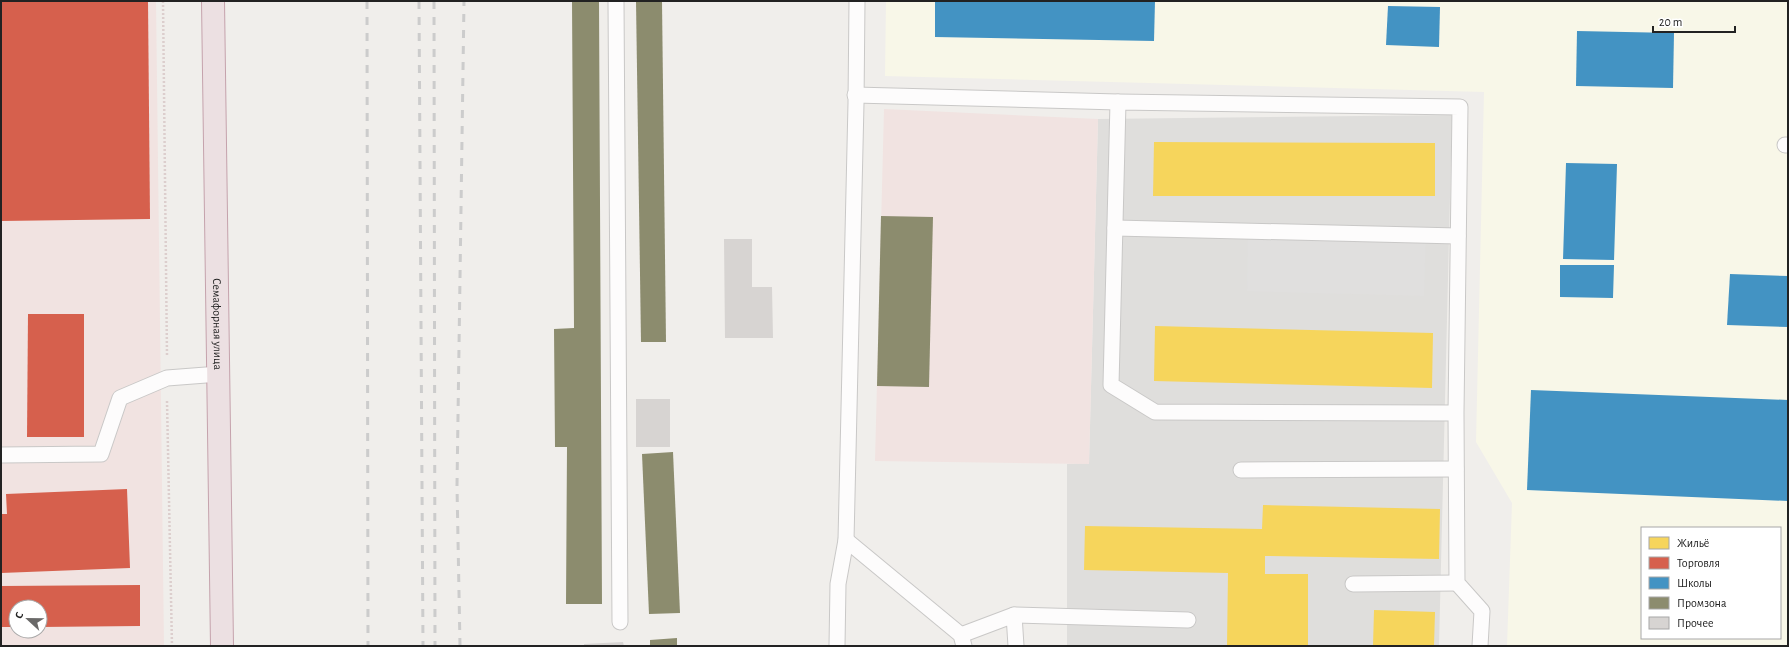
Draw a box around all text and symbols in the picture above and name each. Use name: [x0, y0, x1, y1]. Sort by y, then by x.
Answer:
scale bar: [1653, 8, 1735, 34]
text: 20 m: [1659, 16, 1682, 28]
street label: Семафорная улица: [211, 278, 224, 371]
legend: [1641, 527, 1781, 639]
text: Жильё: [1677, 537, 1709, 549]
text: Торговля: [1677, 557, 1720, 569]
text: Школы: [1677, 577, 1712, 589]
text: Промзона: [1677, 597, 1727, 609]
north arrow: [8, 599, 48, 639]
text: С: [13, 611, 25, 620]
text: Прочее: [1677, 617, 1713, 629]

